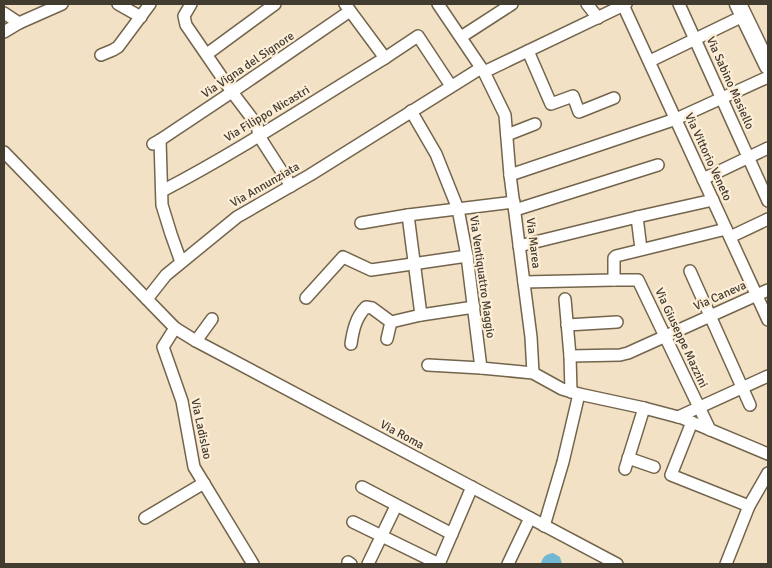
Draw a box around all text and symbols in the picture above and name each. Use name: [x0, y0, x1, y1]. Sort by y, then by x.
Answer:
street label: Via Vigna del Signore: [199, 28, 297, 102]
street label: Via Sabino Masiello: [703, 34, 757, 132]
street label: Via Filippo Nicastri: [221, 83, 313, 145]
street label: Via Vittorio Veneto: [681, 111, 735, 203]
street label: Via Annunziata: [228, 159, 302, 211]
street label: Via Ventiquattro Maggio: [466, 215, 498, 339]
street label: Via Marea: [522, 217, 544, 269]
street label: Via Caneva: [691, 278, 749, 314]
street label: Via Giuseppe Mazzini: [651, 286, 711, 390]
street label: Via Ladislao: [187, 397, 215, 461]
street label: Via Roma: [377, 417, 427, 453]

